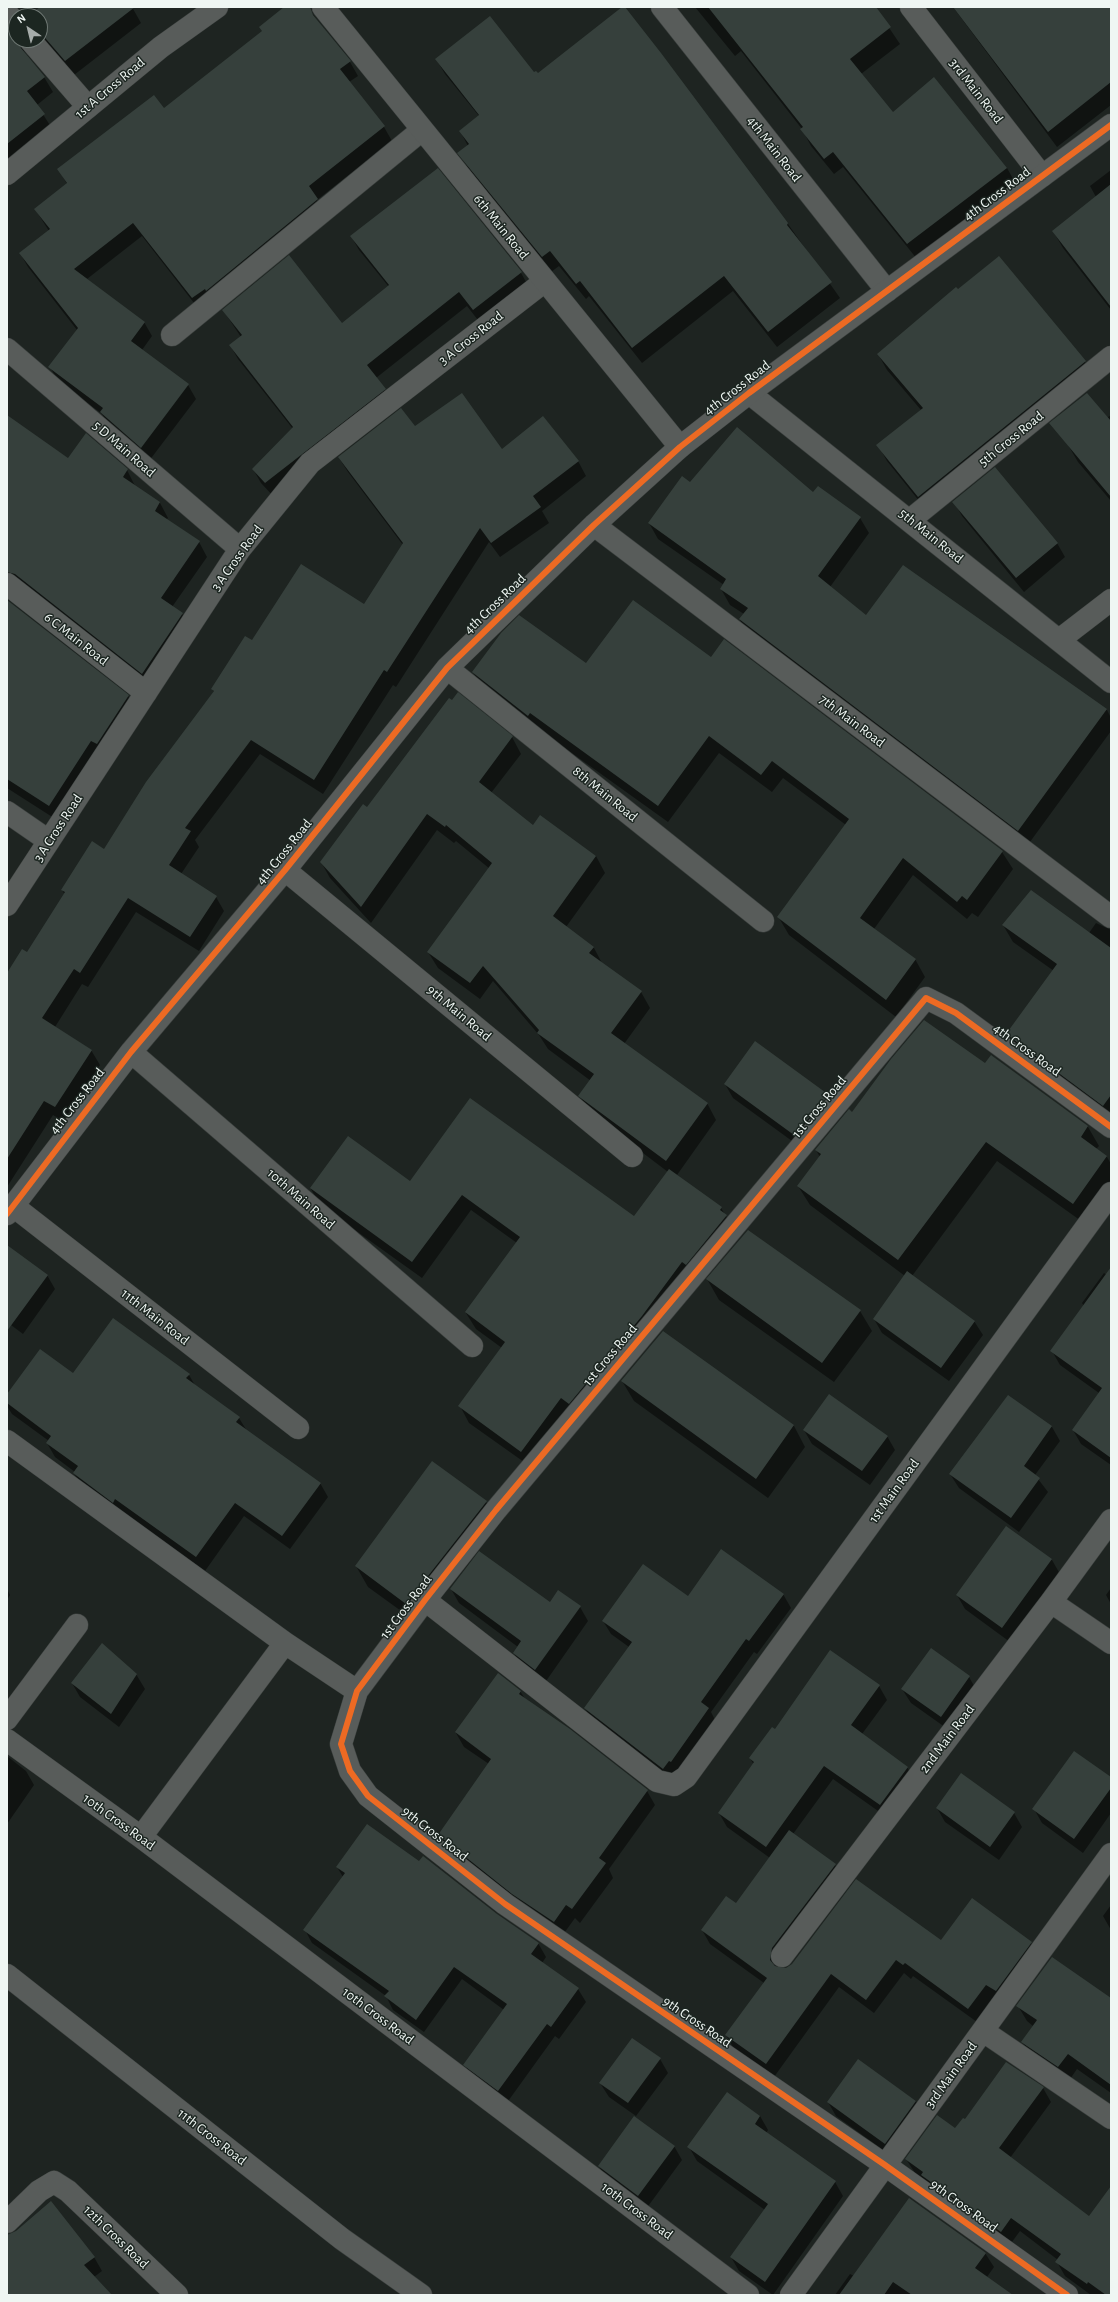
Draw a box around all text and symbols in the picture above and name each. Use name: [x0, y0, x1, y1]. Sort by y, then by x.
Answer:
north arrow: [8, 8, 48, 48]
text: N: [15, 12, 28, 25]
street label: 1st A Cross Road: [72, 54, 148, 122]
street label: 3rd Main Road: [945, 55, 1007, 127]
street label: 4th Main Road: [743, 113, 805, 185]
street label: 4th Cross Road: [960, 163, 1034, 225]
street label: 6th Main Road: [470, 191, 532, 263]
street label: 3 A Cross Road: [435, 308, 507, 368]
street label: 4th Cross Road: [700, 357, 774, 419]
street label: 5th Cross Road: [975, 408, 1047, 470]
street label: 5 D Main Road: [89, 417, 159, 481]
street label: 5th Main Road: [895, 505, 967, 567]
street label: 3 A Cross Road: [207, 522, 267, 594]
street label: 4th Cross Road: [461, 570, 529, 638]
street label: 6 C Main Road: [41, 609, 111, 669]
street label: 7th Main Road: [816, 691, 888, 751]
street label: 8th Main Road: [569, 763, 641, 825]
street label: 3 A Cross Road: [30, 791, 86, 865]
street label: 4th Cross Road: [252, 816, 316, 888]
street label: 9th Main Road: [423, 981, 495, 1045]
street label: 4th Cross Road: [990, 1020, 1064, 1080]
street label: 4th Cross Road: [46, 1064, 108, 1138]
street label: 1st Cross Road: [788, 1073, 850, 1141]
street label: 10th Main Road: [264, 1165, 338, 1233]
street label: 11th Main Road: [118, 1285, 192, 1349]
street label: 1st Cross Road: [579, 1321, 641, 1389]
street label: 1st Main Road: [865, 1456, 923, 1526]
street label: 1st Cross Road: [377, 1572, 435, 1642]
street label: 2nd Main Road: [916, 1701, 978, 1777]
street label: 10th Cross Road: [80, 1790, 158, 1854]
street label: 9th Cross Road: [398, 1803, 472, 1865]
street label: 10th Cross Road: [339, 1984, 417, 2048]
street label: 9th Cross Road: [659, 1993, 735, 2051]
street label: 3rd Main Road: [921, 2039, 981, 2111]
street label: 11th Cross Road: [174, 2105, 250, 2169]
street label: 9th Cross Road: [927, 2176, 1001, 2236]
street label: 10th Cross Road: [598, 2179, 676, 2243]
street label: 12th Cross Road: [80, 2202, 152, 2272]

